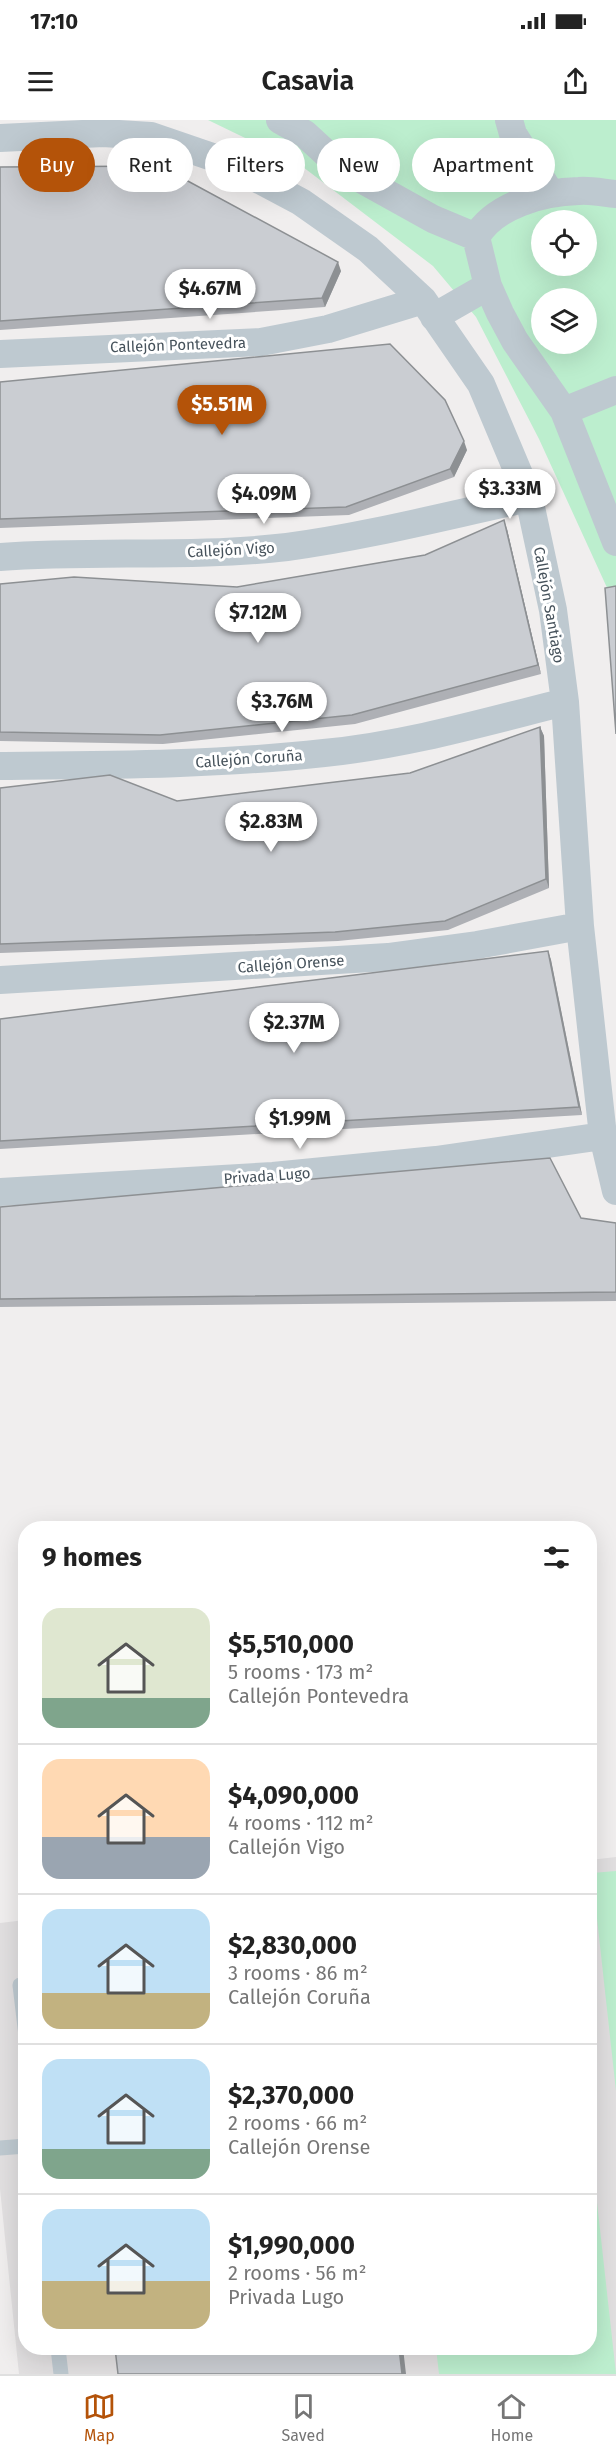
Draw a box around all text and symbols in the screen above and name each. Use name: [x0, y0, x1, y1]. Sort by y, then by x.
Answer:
text: 17:10: [30, 8, 78, 35]
icon: menu: [24, 65, 57, 98]
text: Casavia: [262, 65, 354, 97]
icon: share: [559, 65, 592, 98]
chip: Buy: [18, 138, 95, 192]
chip: Rent: [107, 138, 193, 192]
chip: Filters: [205, 138, 305, 192]
chip: New: [317, 138, 400, 192]
chip: Apartment: [412, 138, 555, 192]
map controls: [531, 210, 597, 354]
button: locate: [531, 210, 597, 276]
pin: $4.67M: [161, 269, 259, 320]
text: $4.67M: [179, 276, 241, 300]
button: layers: [531, 288, 597, 354]
street label: Callejón Pontevedra: [110, 334, 246, 356]
pin: $5.51M: [173, 385, 271, 436]
text: $5.51M: [191, 392, 253, 416]
pin: $3.33M: [461, 469, 559, 520]
pin: $4.09M: [215, 474, 313, 525]
text: $3.33M: [478, 476, 542, 500]
text: $4.09M: [231, 481, 297, 505]
street label: Callejón Vigo: [187, 539, 275, 561]
street label: Callejón Santiago: [530, 545, 568, 665]
pin: $7.12M: [209, 593, 307, 644]
text: $7.12M: [229, 600, 287, 624]
pin: $3.76M: [233, 682, 331, 733]
text: $3.76M: [251, 689, 313, 713]
street label: Callejón Coruña: [195, 746, 303, 772]
pin: $2.83M: [222, 802, 320, 853]
text: $2.83M: [239, 809, 303, 833]
street label: Callejón Orense: [237, 951, 345, 977]
pin: $2.37M: [245, 1003, 343, 1054]
text: $2.37M: [263, 1010, 325, 1034]
pin: $1.99M: [251, 1099, 349, 1150]
text: $1.99M: [269, 1106, 331, 1130]
street label: Privada Lugo: [223, 1164, 311, 1188]
icon: filters: [540, 1541, 573, 1574]
text: 9 homes: [42, 1542, 142, 1573]
text: $5,510,000: [228, 1629, 354, 1660]
icon: home: [90, 1632, 162, 1704]
text: 5 rooms · 173 m²: [228, 1660, 373, 1684]
text: Callejón Pontevedra: [228, 1684, 409, 1708]
text: $4,090,000: [228, 1780, 359, 1811]
icon: home: [90, 1783, 162, 1855]
text: 4 rooms · 112 m²: [228, 1811, 374, 1835]
text: Callejón Vigo: [228, 1835, 345, 1859]
text: $2,830,000: [228, 1930, 357, 1961]
icon: home: [90, 1933, 162, 2005]
text: 3 rooms · 86 m²: [228, 1961, 368, 1985]
text: Callejón Coruña: [228, 1985, 371, 2009]
text: $2,370,000: [228, 2080, 354, 2111]
icon: home: [90, 2083, 162, 2155]
text: 2 rooms · 66 m²: [228, 2111, 367, 2135]
text: Callejón Orense: [228, 2135, 370, 2159]
text: $1,990,000: [228, 2230, 355, 2261]
icon: home: [90, 2233, 162, 2305]
text: 2 rooms · 56 m²: [228, 2261, 367, 2285]
text: Privada Lugo: [228, 2285, 344, 2309]
tab: Map: [83, 2390, 116, 2445]
tab: Saved: [282, 2390, 325, 2445]
tab: Home: [491, 2390, 533, 2445]

